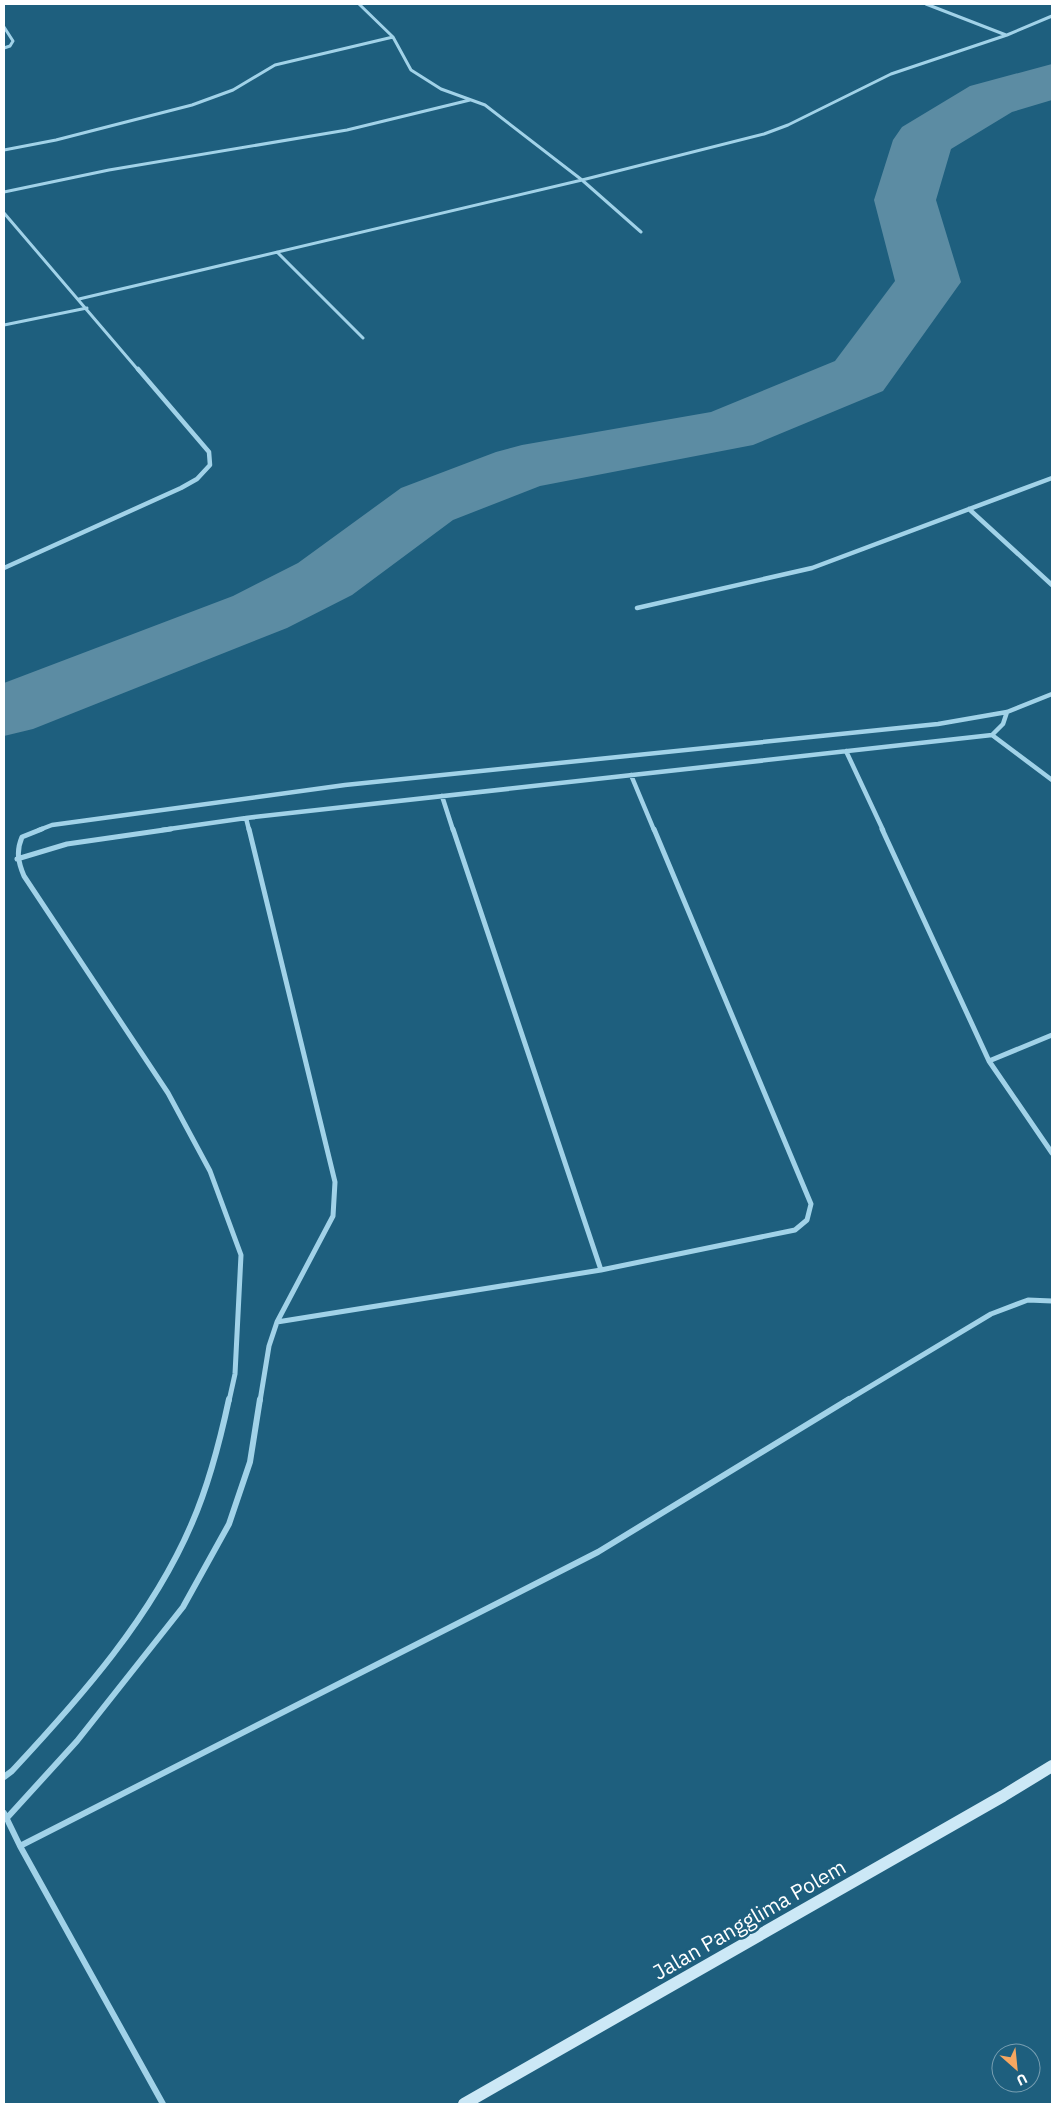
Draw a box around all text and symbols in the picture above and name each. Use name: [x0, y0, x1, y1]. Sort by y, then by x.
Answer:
street label: Jalan Pangglima Polem: [647, 1852, 851, 1986]
north arrow: [991, 2043, 1041, 2093]
text: U: [1013, 2069, 1030, 2090]

